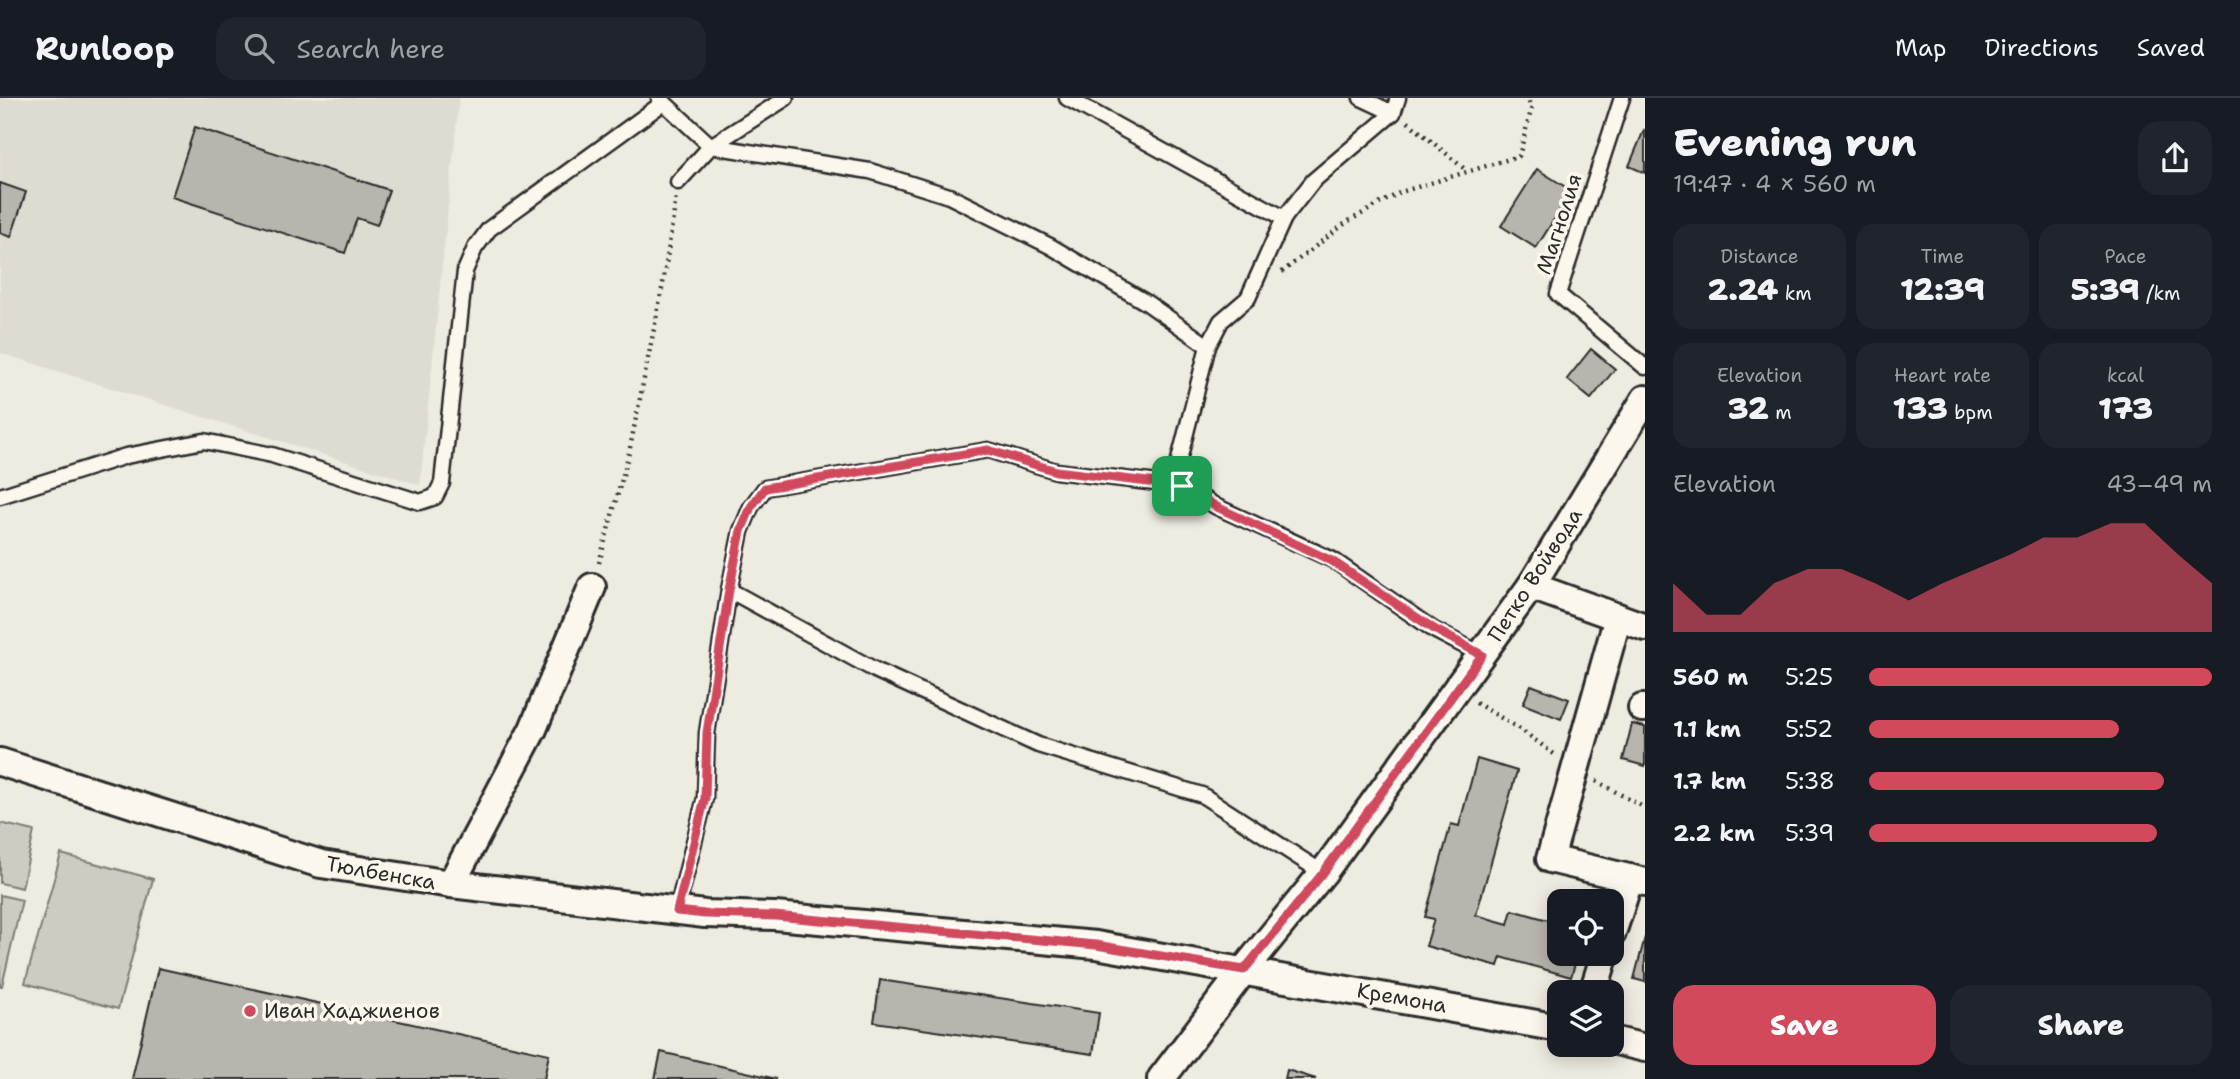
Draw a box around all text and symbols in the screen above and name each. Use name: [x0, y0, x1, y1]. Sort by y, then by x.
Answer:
search box: [216, 17, 706, 80]
text: Runloop: [35, 26, 174, 71]
icon: search: [240, 29, 278, 67]
text: Search here: [296, 31, 445, 66]
text: Map: [1895, 32, 1946, 64]
text: Directions: [1984, 32, 2099, 64]
text: Saved: [2137, 32, 2205, 64]
text: Evening run: [1673, 117, 1916, 168]
button: share: [2138, 121, 2212, 195]
text: 19:47 · 4 × 560 m: [1673, 169, 1876, 199]
street label: Магнолия: [1530, 170, 1588, 278]
text: Distance: [1721, 244, 1798, 269]
text: Time: [1921, 244, 1964, 269]
text: Pace: [2105, 244, 2146, 269]
text: 2.24: [1707, 269, 1778, 310]
text: 12:39: [1900, 269, 1985, 310]
text: 5:39: [2071, 269, 2140, 310]
text: km: [1778, 281, 1812, 306]
text: /km: [2140, 281, 2180, 306]
text: Elevation: [1717, 363, 1802, 388]
text: Heart rate: [1894, 363, 1991, 388]
text: kcal: [2107, 363, 2144, 388]
text: 32: [1727, 388, 1769, 429]
text: 133: [1892, 388, 1948, 429]
text: 173: [2098, 388, 2153, 429]
text: m: [1769, 400, 1792, 425]
text: bpm: [1948, 400, 1993, 425]
pin: [1152, 456, 1212, 516]
icon: arrive: [1163, 467, 1201, 505]
text: Elevation: [1673, 469, 1776, 499]
text: 43–49 m: [2106, 469, 2212, 499]
street label: Петко Войвода: [1481, 503, 1589, 647]
text: 560 m: [1673, 662, 1748, 692]
text: 5:25: [1785, 662, 1833, 692]
text: 1.1 km: [1673, 714, 1741, 744]
text: 5:52: [1785, 714, 1833, 744]
text: 1.7 km: [1673, 766, 1746, 796]
text: 5:38: [1785, 766, 1835, 796]
text: 2.2 km: [1673, 818, 1755, 848]
text: 5:39: [1785, 818, 1834, 848]
street label: Тюлбенска: [324, 850, 438, 896]
map controls: [1547, 889, 1624, 1057]
button: locate: [1547, 889, 1624, 966]
street label: Кремона: [1355, 976, 1449, 1020]
button: layers: [1547, 980, 1624, 1057]
button: Save: [1673, 985, 1936, 1065]
button: Share: [1950, 985, 2212, 1065]
place label: Иван Хаджиенов: [264, 997, 440, 1025]
marker: Иван Хаджиенов: [242, 1003, 258, 1019]

